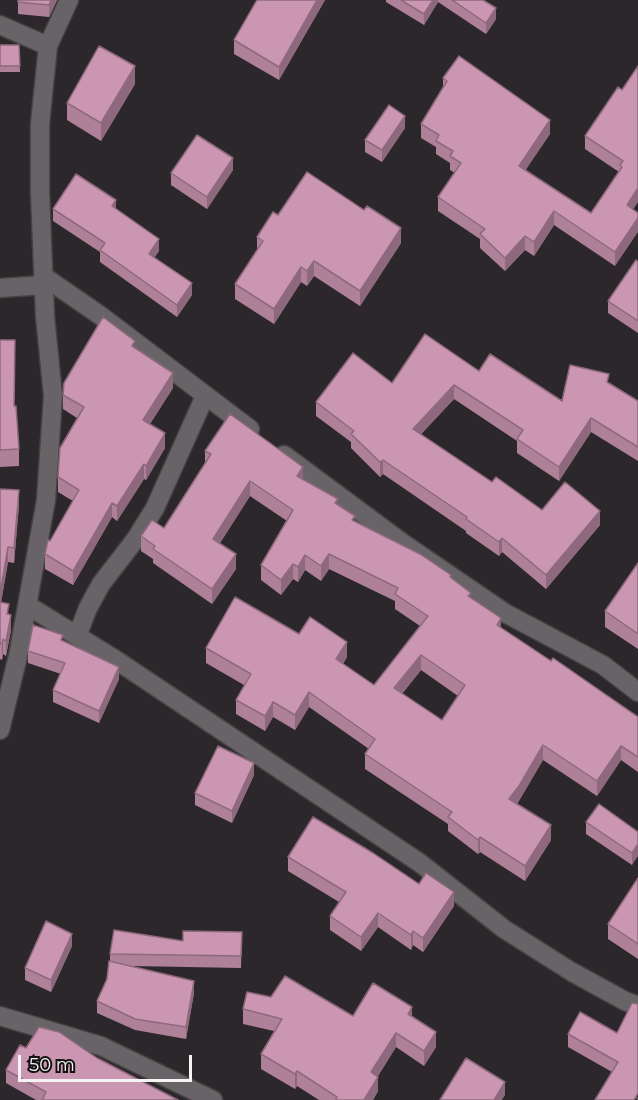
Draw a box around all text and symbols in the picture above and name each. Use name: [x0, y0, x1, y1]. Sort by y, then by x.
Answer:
scale bar: [21, 1043, 195, 1081]
text: 50 m: [29, 1054, 75, 1076]

